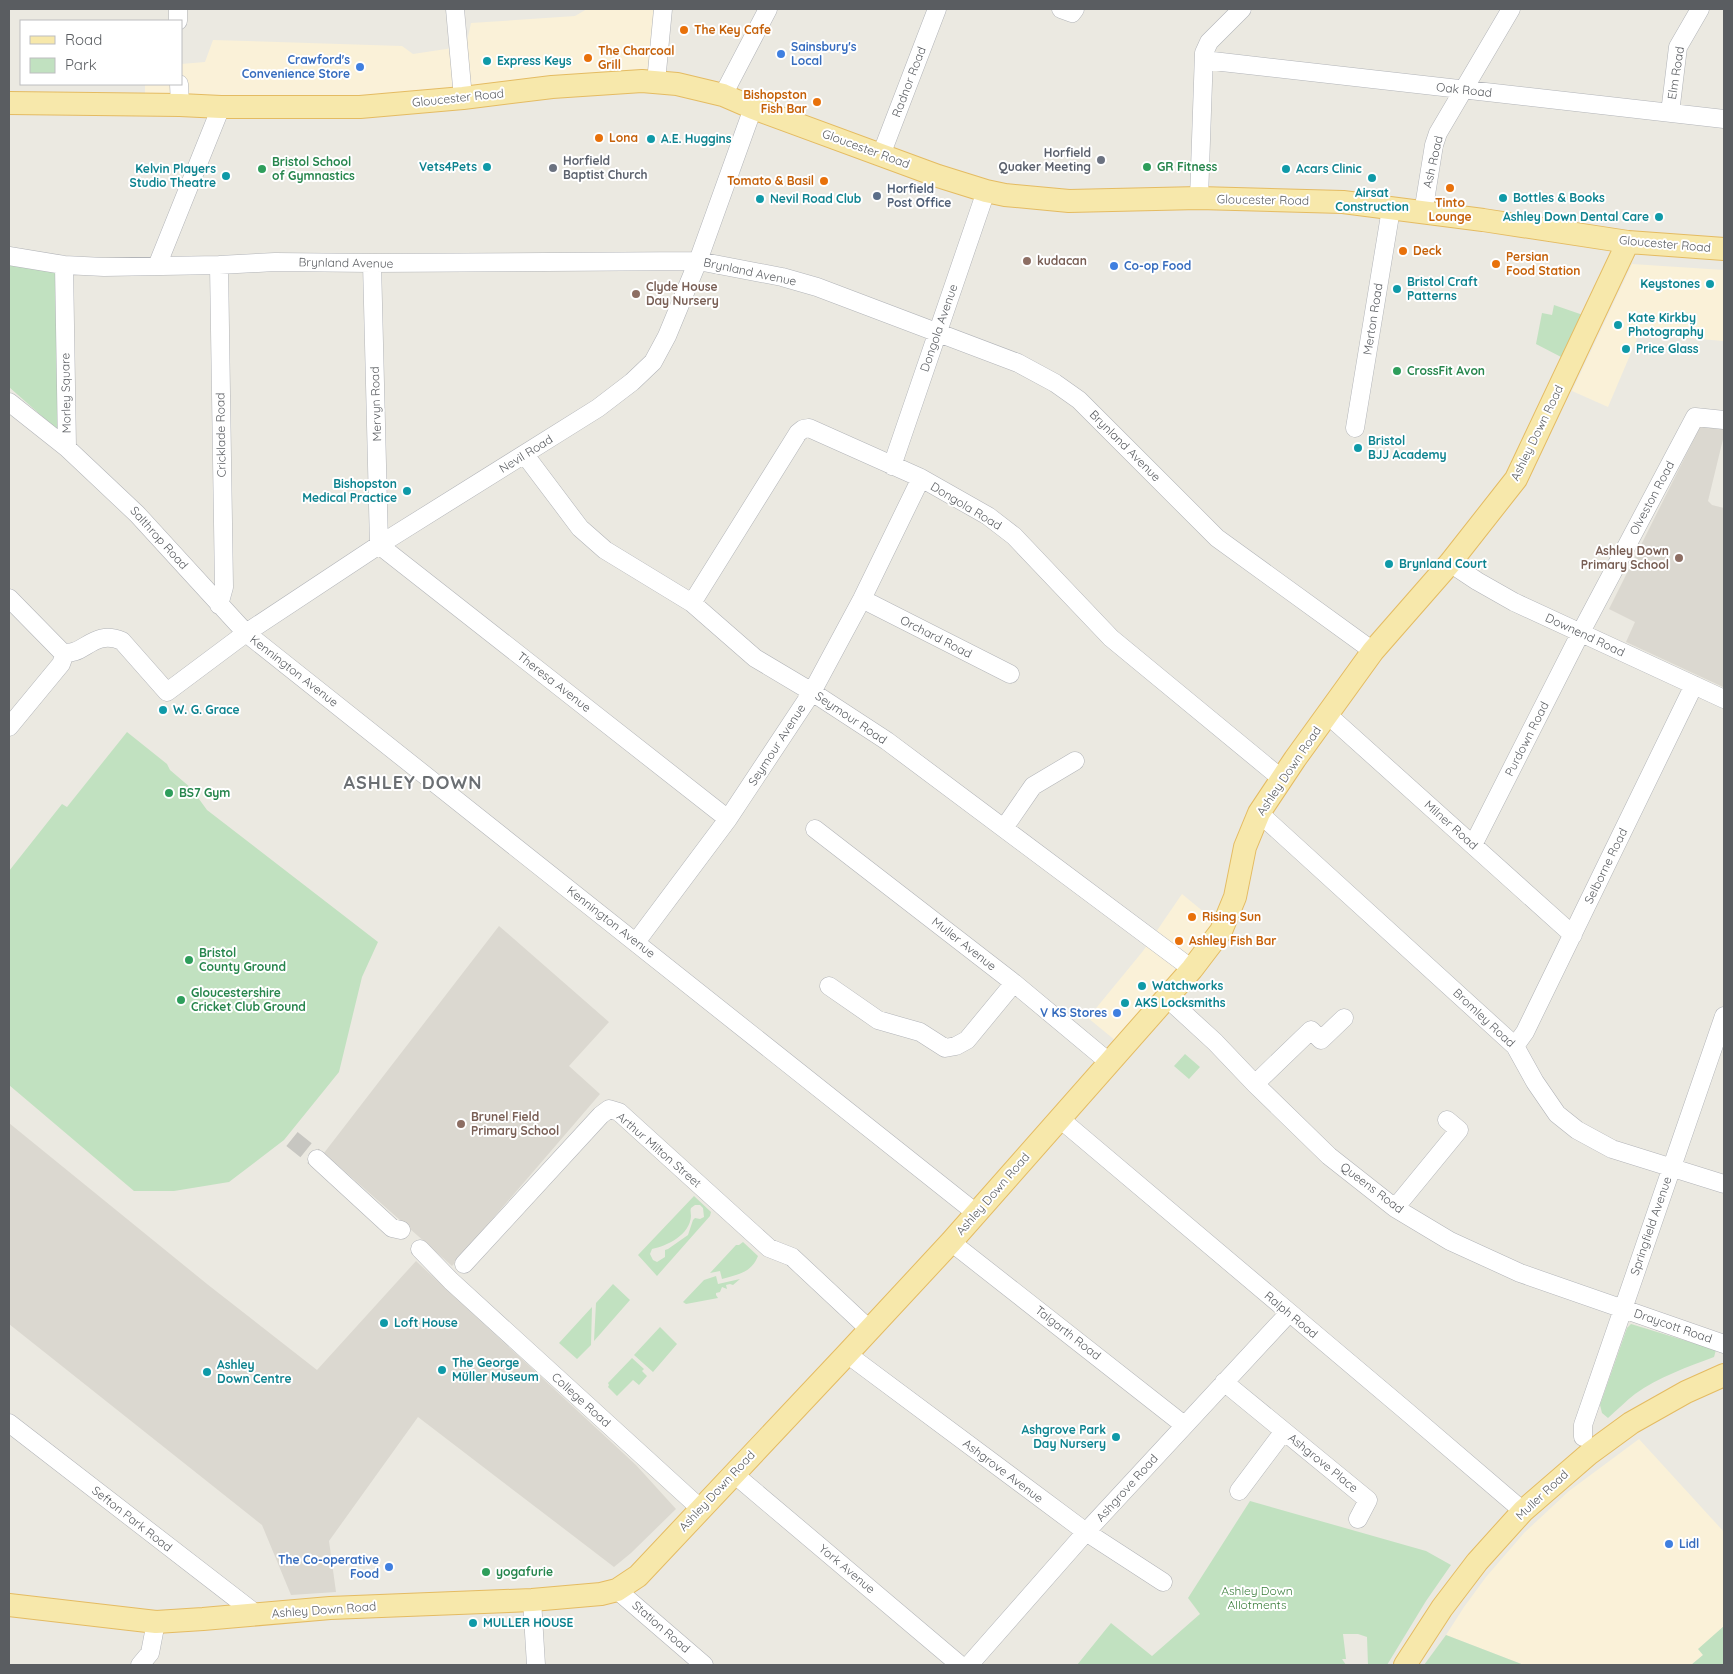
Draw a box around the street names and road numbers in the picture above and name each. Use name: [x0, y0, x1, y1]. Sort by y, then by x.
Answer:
street label: Radnor Road: [888, 44, 929, 119]
street label: Elm Road: [1664, 45, 1687, 101]
street label: Oak Road: [1435, 79, 1493, 100]
street label: Gloucester Road: [411, 85, 505, 110]
street label: Gloucester Road: [820, 126, 912, 171]
street label: Ash Road: [1419, 134, 1446, 190]
street label: Gloucester Road: [1217, 191, 1309, 208]
street label: Gloucester Road: [1618, 232, 1712, 255]
street label: Brynland Avenue: [299, 254, 394, 271]
street label: Brynland Avenue: [702, 254, 798, 289]
street label: Dongola Avenue: [916, 282, 961, 374]
street label: Merton Road: [1359, 282, 1386, 356]
street label: Morley Square: [57, 352, 74, 433]
street label: Mervyn Road: [367, 366, 384, 442]
street label: Ashley Down Road: [1507, 382, 1566, 483]
street label: Cricklade Road: [212, 393, 229, 478]
street label: Brynland Avenue: [1087, 407, 1164, 485]
street label: Nevil Road: [496, 431, 555, 476]
street label: Olveston Road: [1626, 458, 1677, 537]
street label: Dongola Road: [928, 478, 1005, 533]
street label: Salthrop Road: [127, 503, 192, 572]
street label: Downend Road: [1543, 610, 1627, 660]
street label: Orchard Road: [898, 612, 975, 661]
street label: Kennington Avenue: [247, 631, 342, 710]
street label: Theresa Avenue: [515, 648, 594, 715]
street label: Seymour Road: [813, 688, 890, 747]
street label: Purdown Road: [1501, 699, 1552, 779]
street label: Seymour Avenue: [745, 701, 809, 788]
street label: Ashley Down Road: [1253, 723, 1324, 818]
street label: Milner Road: [1422, 797, 1481, 852]
street label: Selborne Road: [1581, 826, 1630, 906]
street label: Kennington Avenue: [564, 882, 659, 961]
street label: Muller Avenue: [929, 914, 1000, 974]
street label: Bromley Road: [1450, 985, 1519, 1050]
street label: Arthur Milton Street: [614, 1109, 705, 1191]
street label: Ashley Down Road: [953, 1149, 1033, 1238]
street label: Queens Road: [1338, 1159, 1407, 1216]
street label: Springfield Avenue: [1627, 1174, 1675, 1277]
street label: Ralph Road: [1262, 1288, 1321, 1341]
street label: Talgarth Road: [1032, 1302, 1104, 1363]
street label: Draycott Road: [1632, 1305, 1714, 1346]
street label: College Road: [549, 1369, 614, 1430]
street label: Ashgrove Place: [1285, 1430, 1362, 1496]
street label: Ashgrove Avenue: [960, 1436, 1047, 1506]
street label: Ashley Down Road: [675, 1447, 758, 1534]
street label: Ashgrove Road: [1092, 1451, 1161, 1524]
street label: Muller Road: [1512, 1466, 1571, 1523]
street label: Sefton Park Road: [89, 1483, 175, 1555]
street label: York Avenue: [816, 1541, 879, 1597]
street label: Station Road: [629, 1597, 693, 1656]
street label: Ashley Down Road: [271, 1598, 377, 1621]

